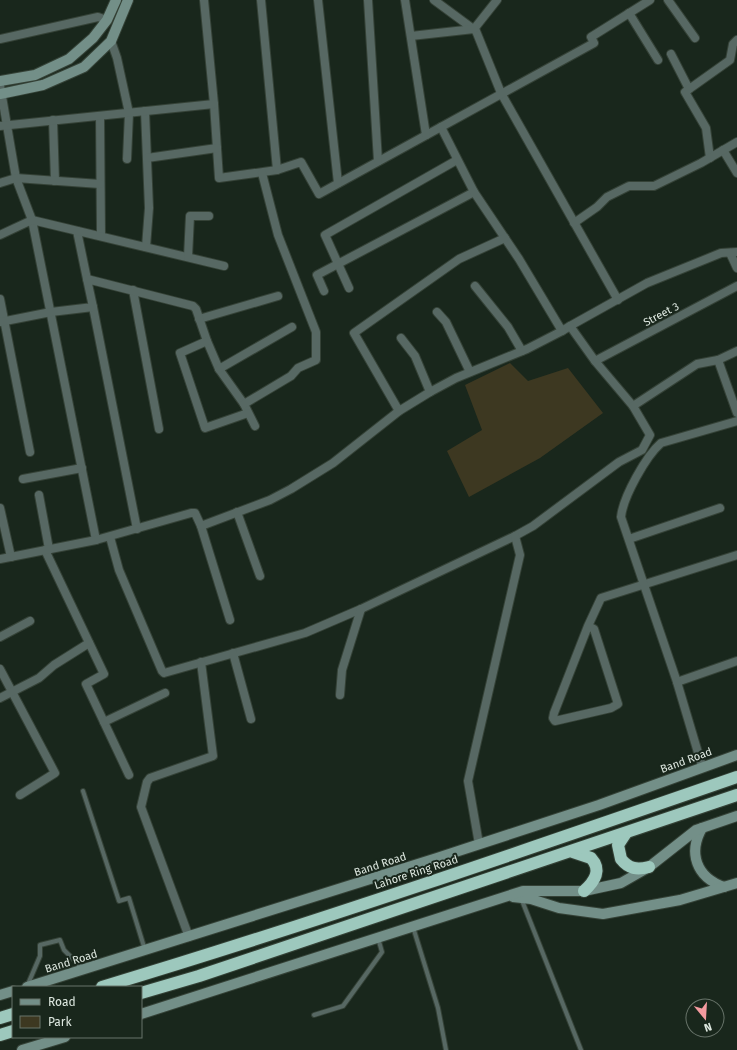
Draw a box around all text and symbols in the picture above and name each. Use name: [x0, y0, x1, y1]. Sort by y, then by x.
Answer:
street label: Street 3: [641, 300, 681, 329]
street label: Band Road: [659, 745, 714, 776]
street label: Band Road: [352, 850, 408, 879]
street label: Lahore Ring Road: [373, 853, 460, 892]
street label: Band Road: [43, 947, 99, 976]
legend: [12, 986, 142, 1038]
text: Road: [48, 995, 76, 1009]
north arrow: [685, 998, 725, 1038]
text: Park: [48, 1015, 72, 1029]
text: N: [702, 1020, 713, 1034]

